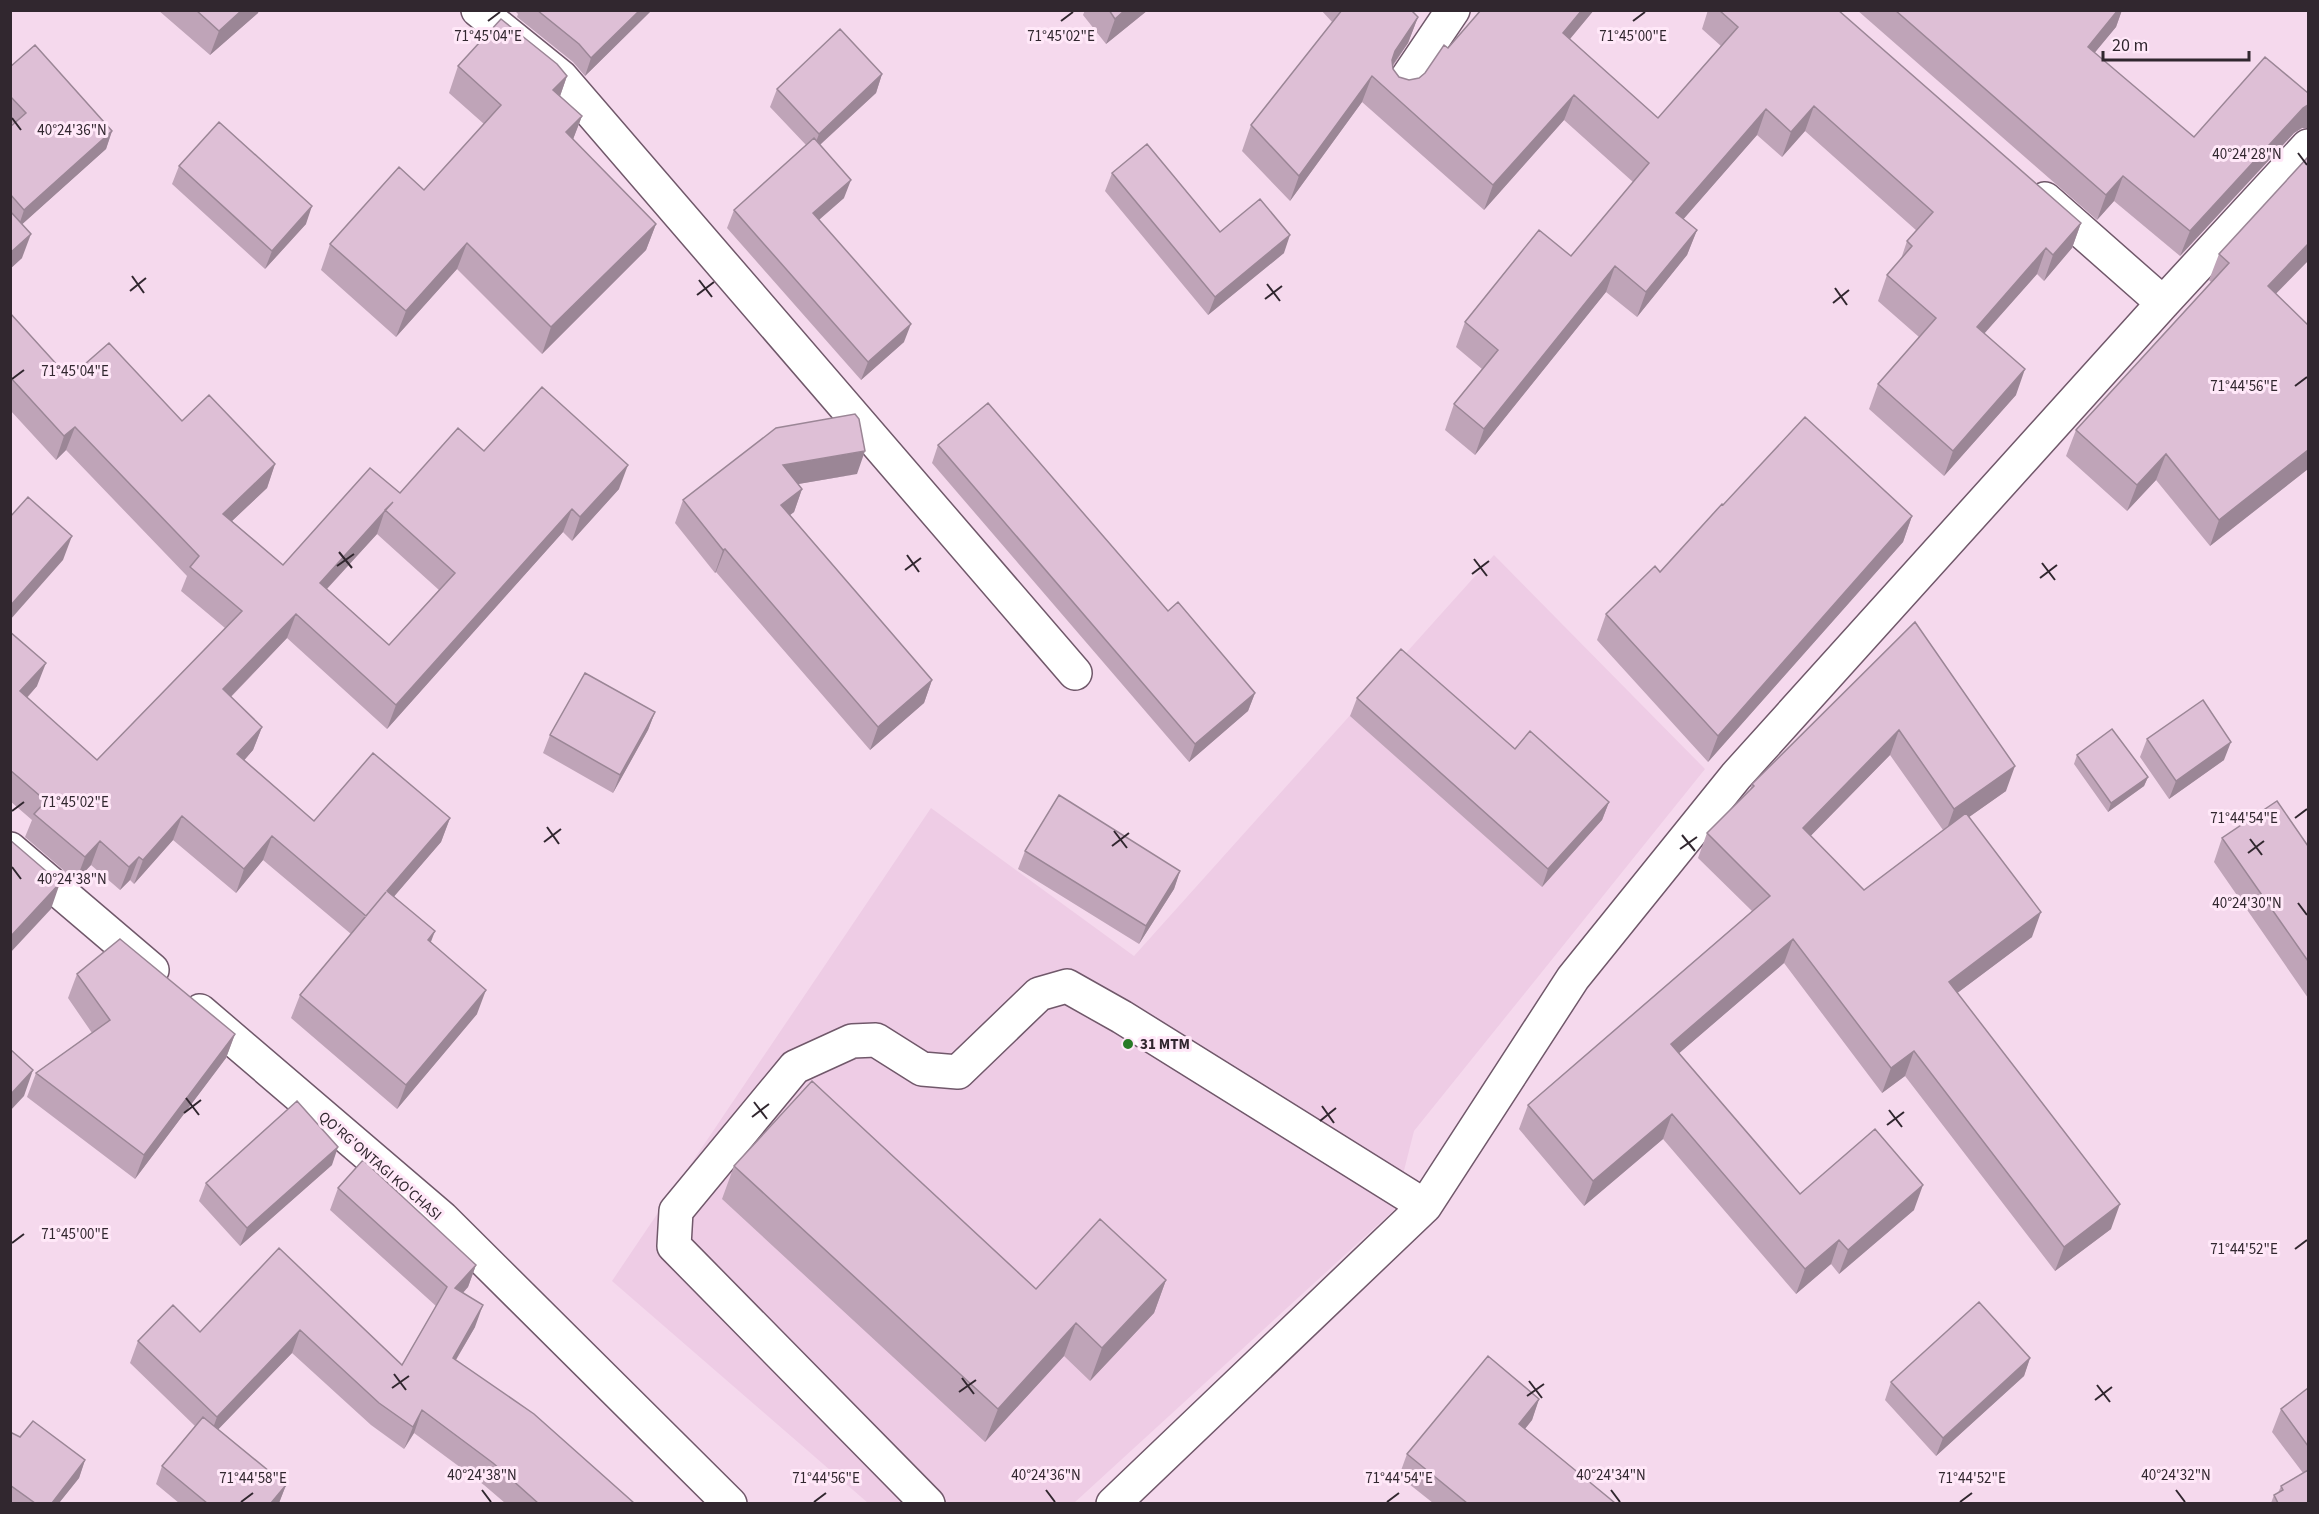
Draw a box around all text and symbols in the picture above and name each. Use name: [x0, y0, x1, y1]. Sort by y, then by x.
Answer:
scale bar: [2103, 24, 2248, 62]
text: 71°45'04"E: [454, 26, 522, 47]
text: 71°45'02"E: [1027, 26, 1095, 47]
text: 71°45'00"E: [1599, 26, 1667, 47]
text: 20 m: [2112, 33, 2148, 58]
text: 40°24'36"N: [37, 120, 107, 141]
text: 40°24'28"N: [2212, 144, 2282, 165]
text: 71°45'04"E: [41, 361, 109, 382]
text: 71°44'56"E: [2210, 376, 2278, 397]
text: 71°45'02"E: [41, 792, 109, 813]
text: 71°44'54"E: [2210, 808, 2278, 829]
text: 40°24'38"N: [37, 869, 107, 890]
text: 40°24'30"N: [2212, 893, 2282, 914]
place label: 31 MTM: [1140, 1034, 1190, 1055]
marker: 31 MTM: [1121, 1037, 1135, 1051]
street label: QO'RG'ONTAGI KO'CHASI: [314, 1107, 446, 1225]
text: 71°45'00"E: [41, 1224, 109, 1245]
text: 71°44'52"E: [2210, 1239, 2278, 1260]
text: 40°24'38"N: [447, 1465, 517, 1486]
text: 40°24'36"N: [1011, 1465, 1081, 1486]
text: 40°24'34"N: [1576, 1465, 1646, 1486]
text: 40°24'32"N: [2141, 1465, 2211, 1486]
text: 71°44'58"E: [219, 1468, 287, 1489]
text: 71°44'56"E: [792, 1468, 860, 1489]
text: 71°44'54"E: [1365, 1468, 1433, 1489]
text: 71°44'52"E: [1938, 1468, 2006, 1489]

